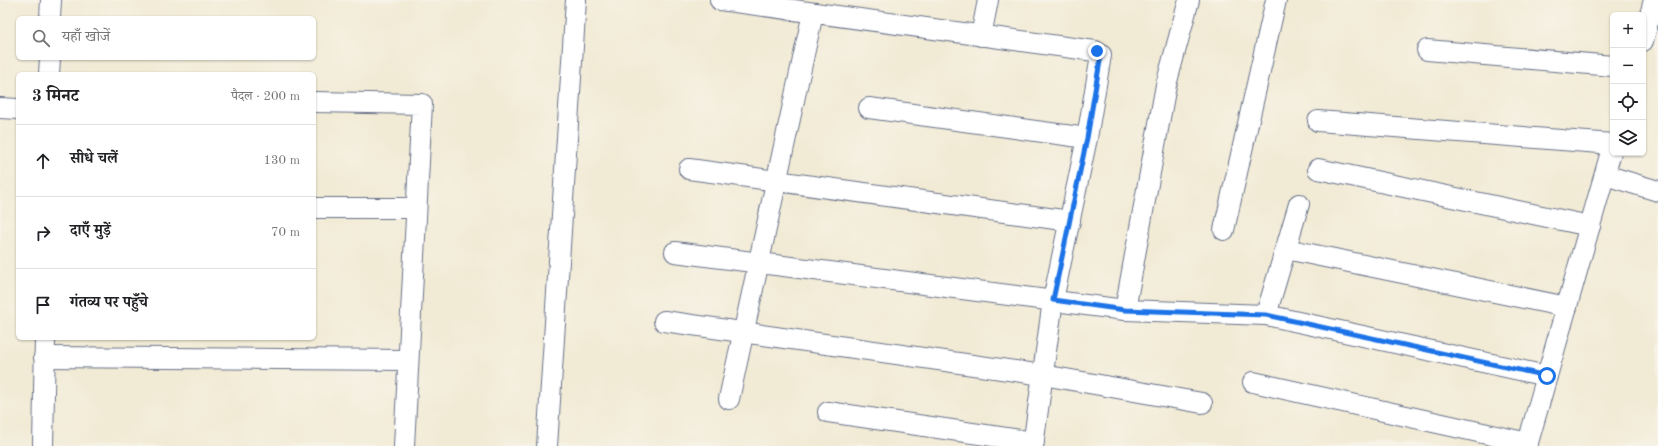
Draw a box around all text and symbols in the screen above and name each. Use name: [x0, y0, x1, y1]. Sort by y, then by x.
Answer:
map controls: [1610, 12, 1646, 156]
button: +: [1610, 12, 1646, 48]
search box: [16, 16, 316, 60]
icon: search: [30, 27, 52, 49]
text: यहाँ खोजें: [62, 30, 110, 45]
route end: [1088, 42, 1106, 60]
button: −: [1610, 48, 1646, 84]
button: locate: [1610, 84, 1646, 120]
text: 3 मिनट: [32, 88, 79, 105]
text: पैदल · 200 m: [231, 90, 300, 103]
button: layers: [1610, 120, 1646, 156]
icon: ahead: [32, 150, 54, 172]
text: सीधे चलें: [70, 152, 118, 167]
text: 130 m: [263, 154, 300, 167]
icon: right: [32, 222, 54, 244]
text: दाएँ मुड़ें: [70, 224, 111, 239]
text: 70 m: [271, 226, 300, 239]
icon: arrive: [32, 294, 54, 316]
text: गंतव्य पर पहुँचे: [70, 296, 148, 311]
route start: [1538, 367, 1556, 385]

